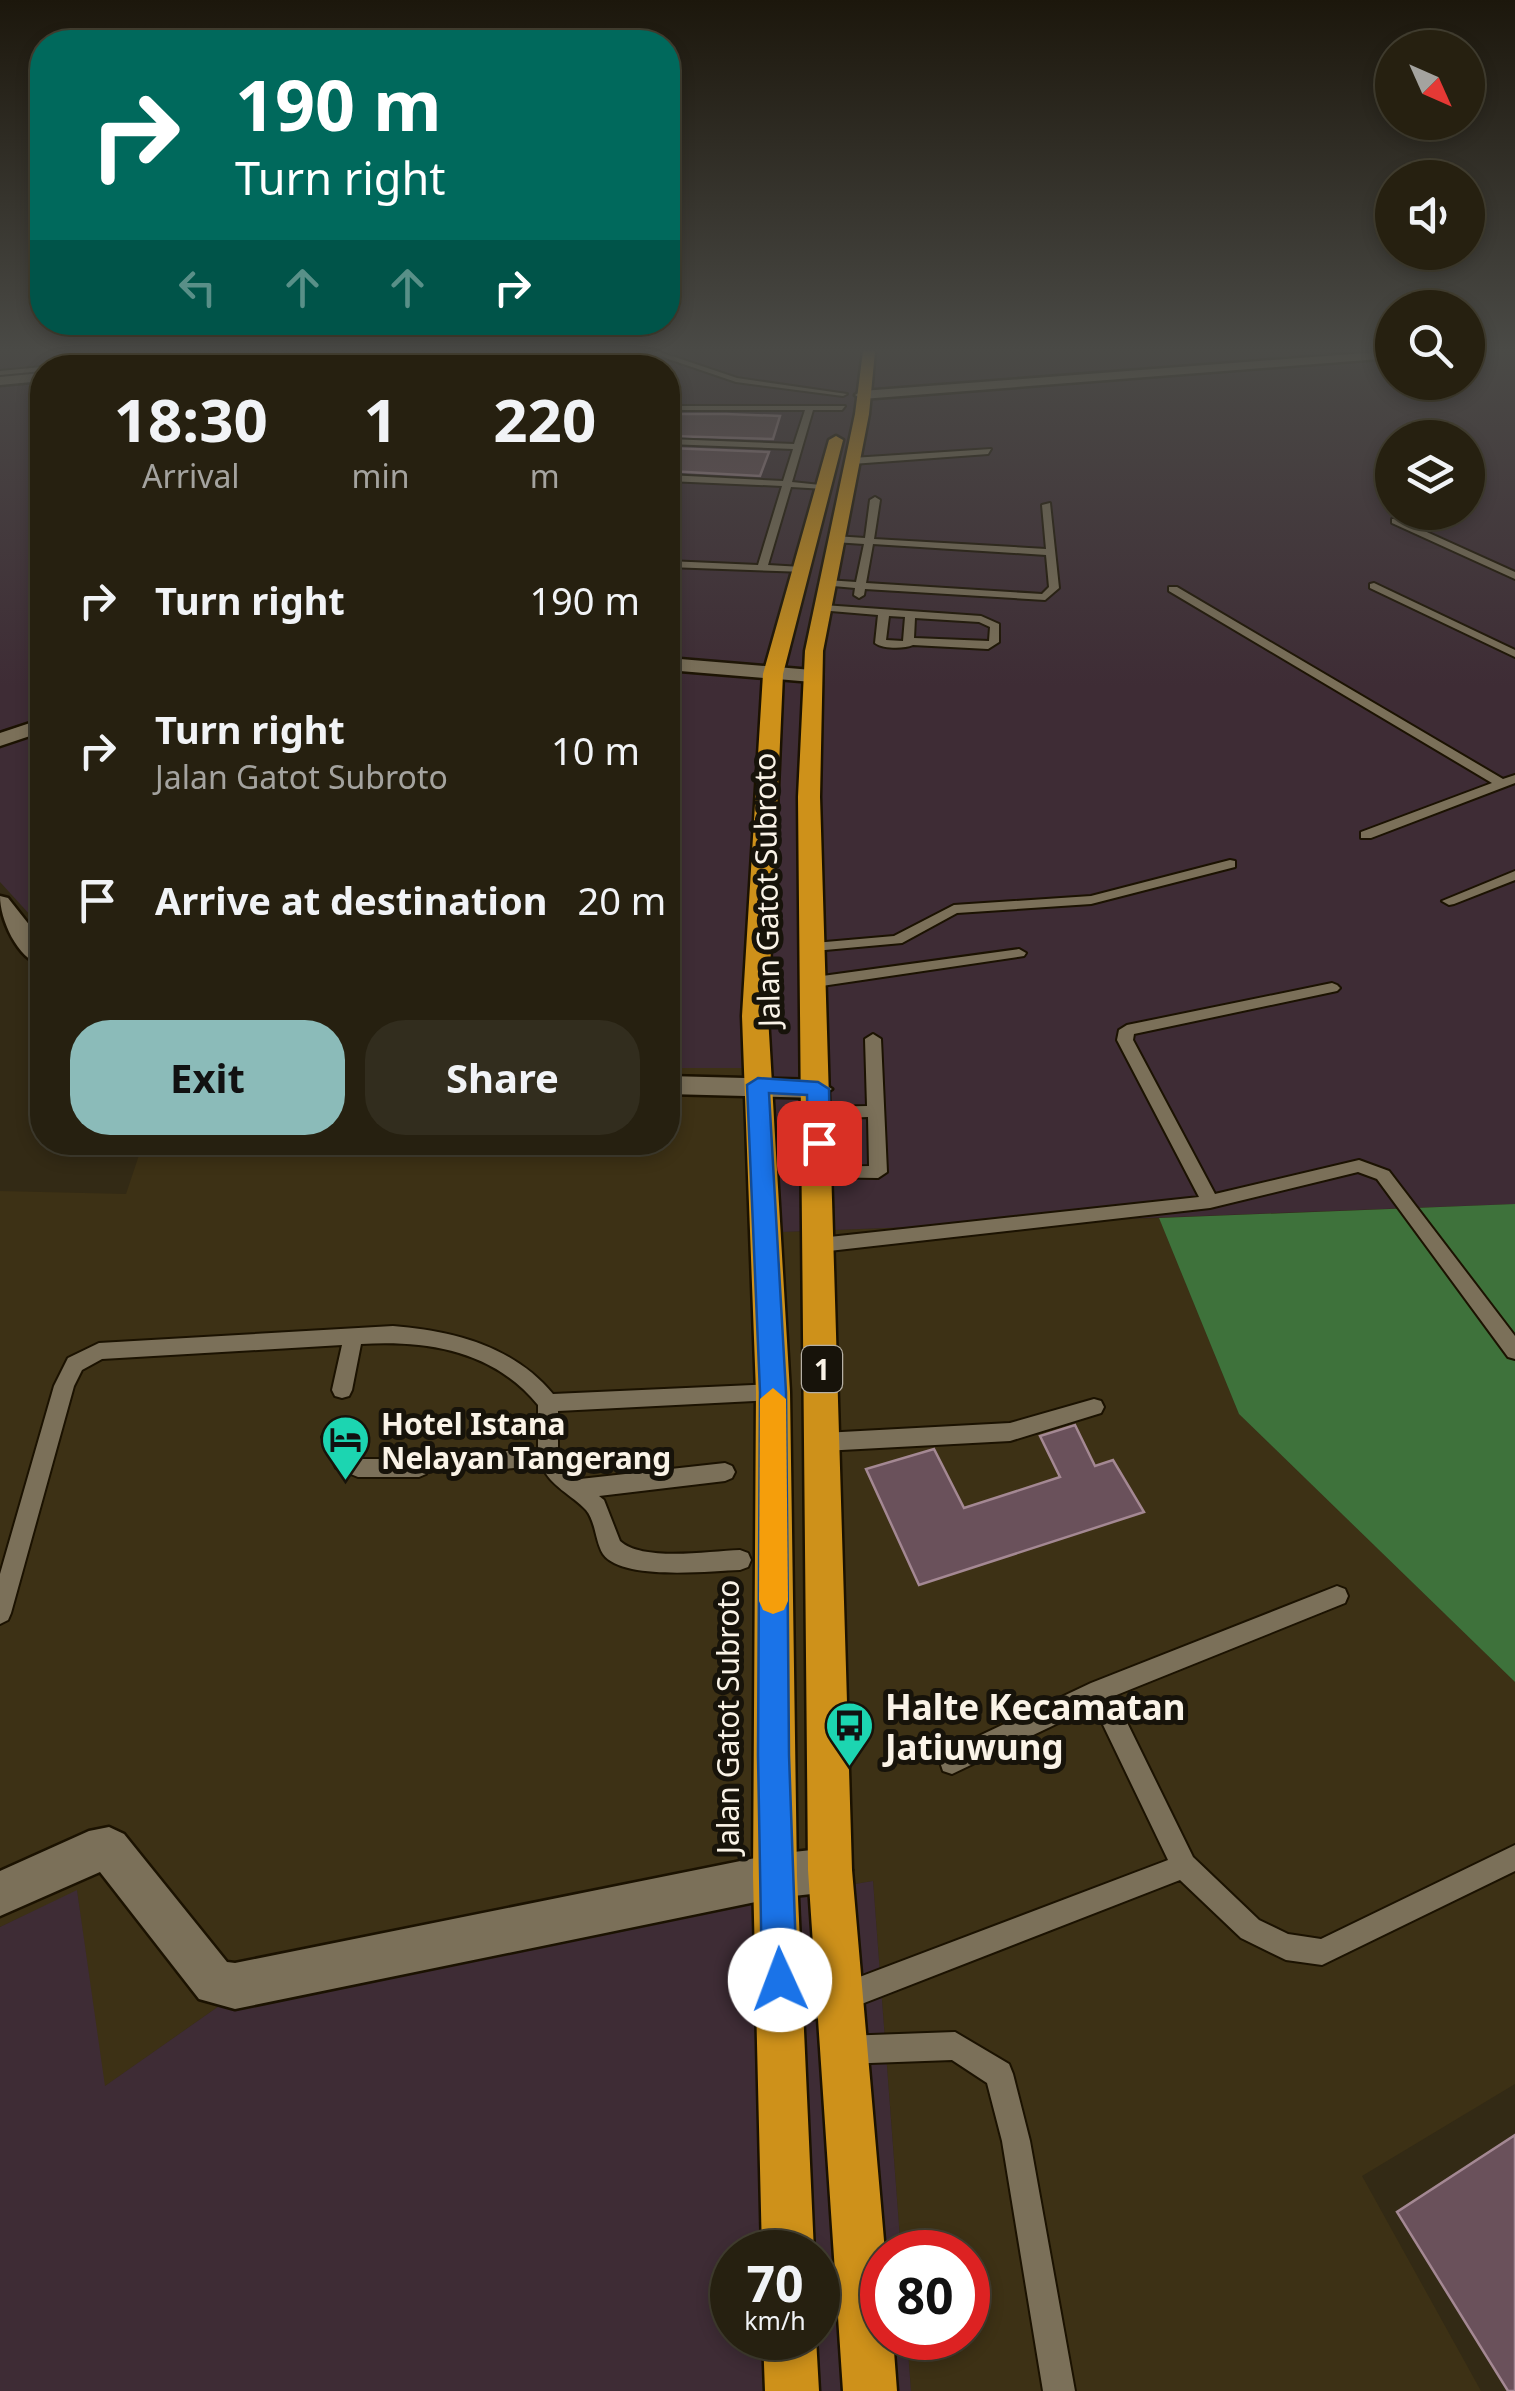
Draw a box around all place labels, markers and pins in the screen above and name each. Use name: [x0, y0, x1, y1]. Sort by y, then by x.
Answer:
pin: [777, 1101, 862, 1186]
place label: Hotel Istana Nelayan Tangerang: [381, 1403, 671, 1478]
hotel icon: Hotel Istana Nelayan Tangerang: [320, 1414, 372, 1482]
place label: Halte Kecamatan Jatiuwung: [882, 1683, 1186, 1770]
bus stop icon: Halte Kecamatan Jatiuwung: [824, 1700, 876, 1768]

